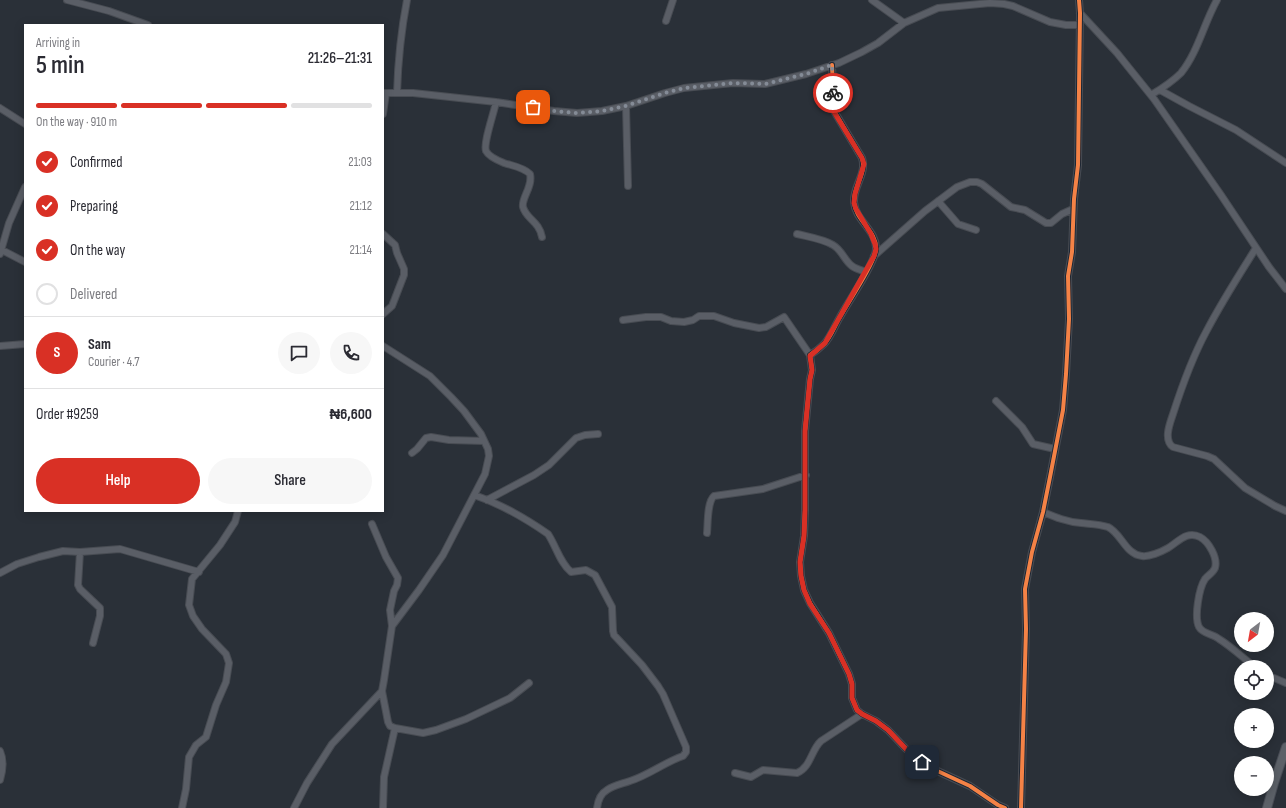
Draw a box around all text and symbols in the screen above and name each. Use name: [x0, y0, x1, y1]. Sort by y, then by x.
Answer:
text: Arriving in: [36, 35, 80, 51]
text: 21:26–21:31: [308, 49, 372, 68]
text: 5 min: [36, 50, 85, 81]
courier: [813, 73, 853, 113]
icon: bike: [822, 82, 844, 104]
pin: [516, 90, 550, 124]
icon: bag: [522, 96, 544, 118]
text: On the way · 910 m: [36, 114, 117, 130]
icon: check: [36, 151, 58, 173]
text: Confirmed: [70, 153, 123, 172]
text: 21:03: [348, 154, 372, 170]
icon: check: [36, 195, 58, 217]
text: Preparing: [70, 197, 118, 216]
text: 21:12: [350, 198, 372, 214]
icon: check: [36, 239, 58, 261]
text: On the way: [70, 241, 125, 260]
text: 21:14: [350, 242, 372, 258]
text: Delivered: [70, 285, 117, 304]
button: chat: [278, 332, 320, 374]
button: phone: [330, 332, 372, 374]
text: Sam: [88, 335, 111, 354]
text: S: [54, 343, 60, 362]
text: Courier · 4.7: [88, 354, 140, 370]
text: Order #9259: [36, 405, 99, 424]
text: ₦6,600: [329, 405, 372, 424]
button: Help: [36, 458, 200, 504]
button: Share: [208, 458, 372, 504]
north arrow: [1234, 612, 1274, 652]
map controls: [1234, 612, 1274, 796]
button: locate: [1234, 660, 1274, 700]
button: +: [1234, 708, 1274, 748]
pin: [905, 745, 939, 779]
icon: home: [911, 751, 933, 773]
button: −: [1234, 756, 1274, 796]

